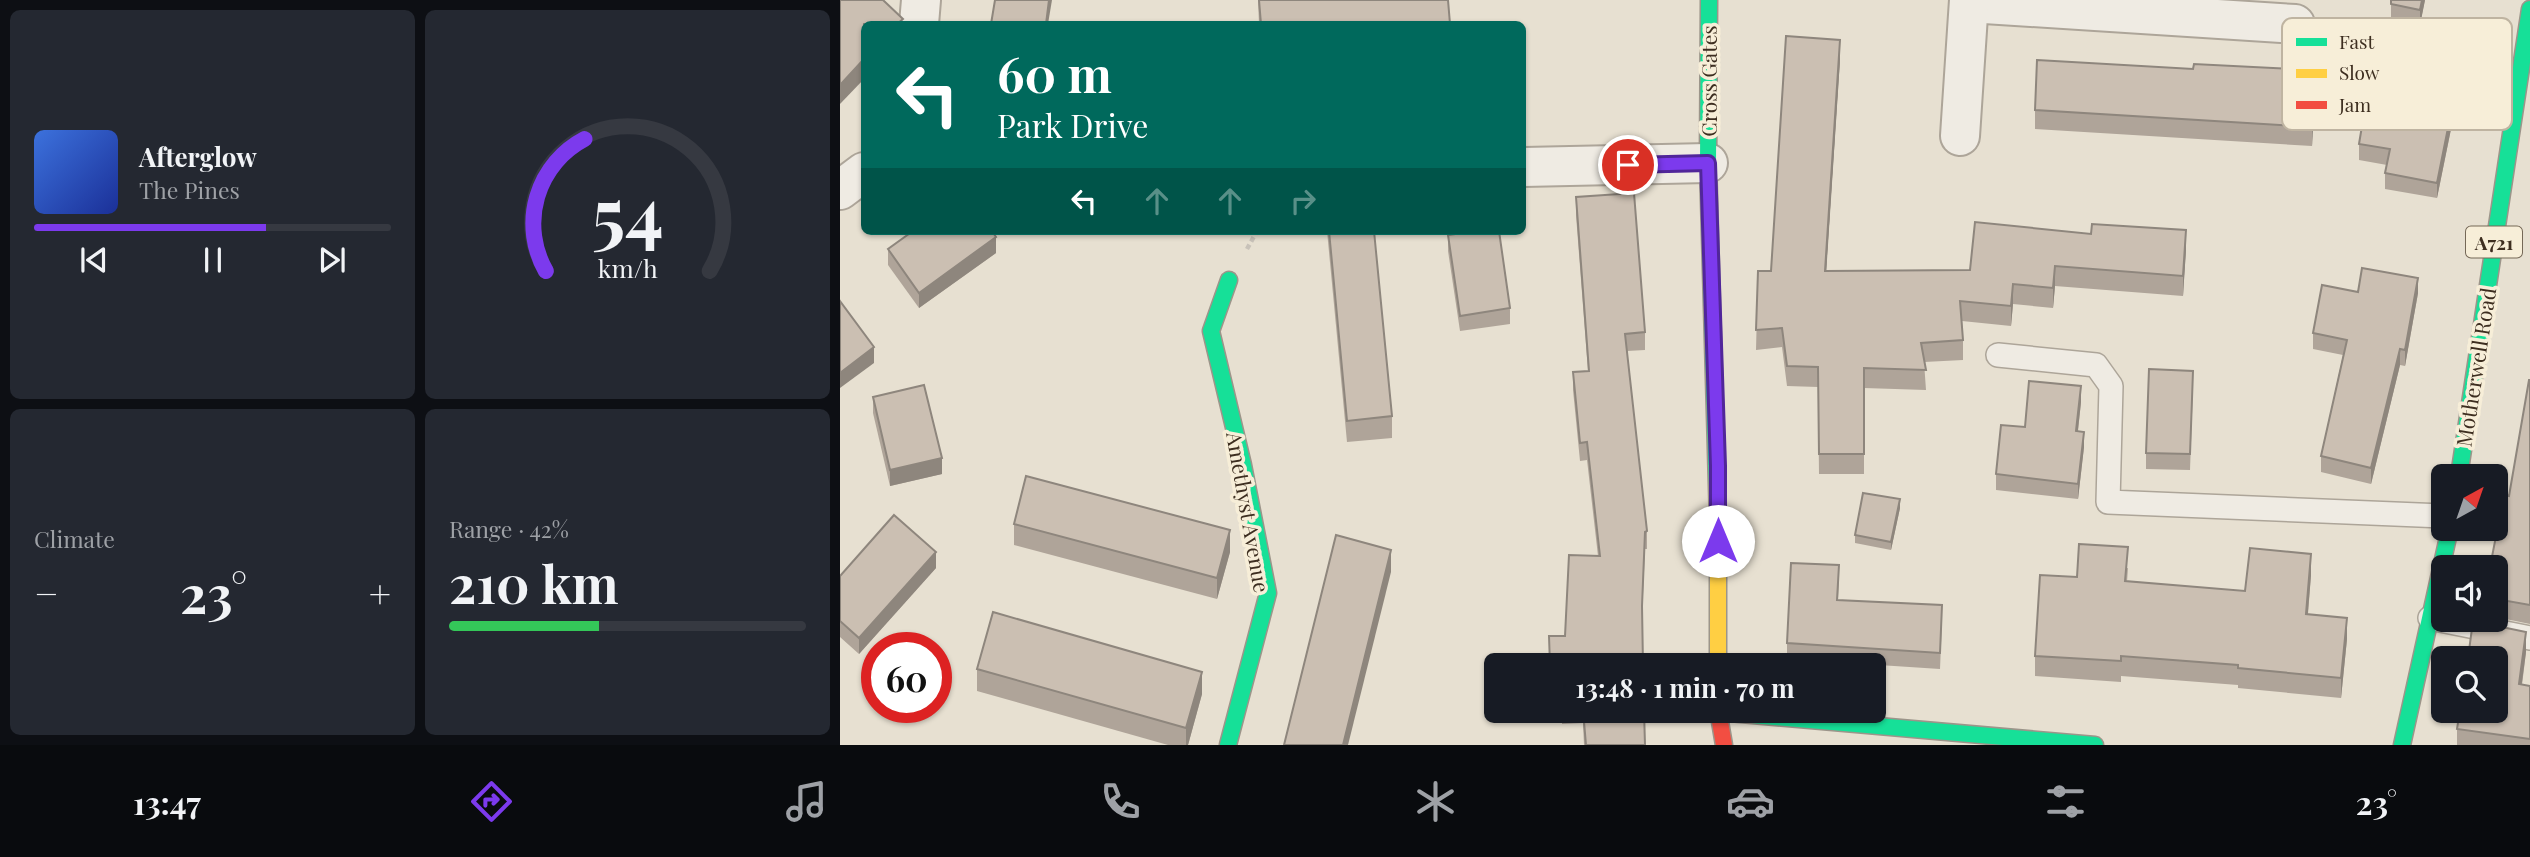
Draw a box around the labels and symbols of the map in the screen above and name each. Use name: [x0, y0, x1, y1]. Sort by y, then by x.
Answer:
legend: [2282, 18, 2512, 130]
street label: Cross Gates: [1694, 25, 1722, 137]
text: Fast: [2339, 28, 2375, 54]
text: Slow: [2339, 59, 2380, 85]
text: Jam: [2338, 91, 2371, 117]
pin: [1598, 135, 1658, 195]
road number: A721: [2466, 226, 2522, 258]
street label: Motherwell Road: [2449, 285, 2501, 449]
street label: Amethyst Avenue: [1221, 428, 1277, 595]
north arrow: [2431, 464, 2508, 541]
position arrow: [1681, 504, 1755, 578]
speed limit sign: 60: [861, 632, 952, 723]

